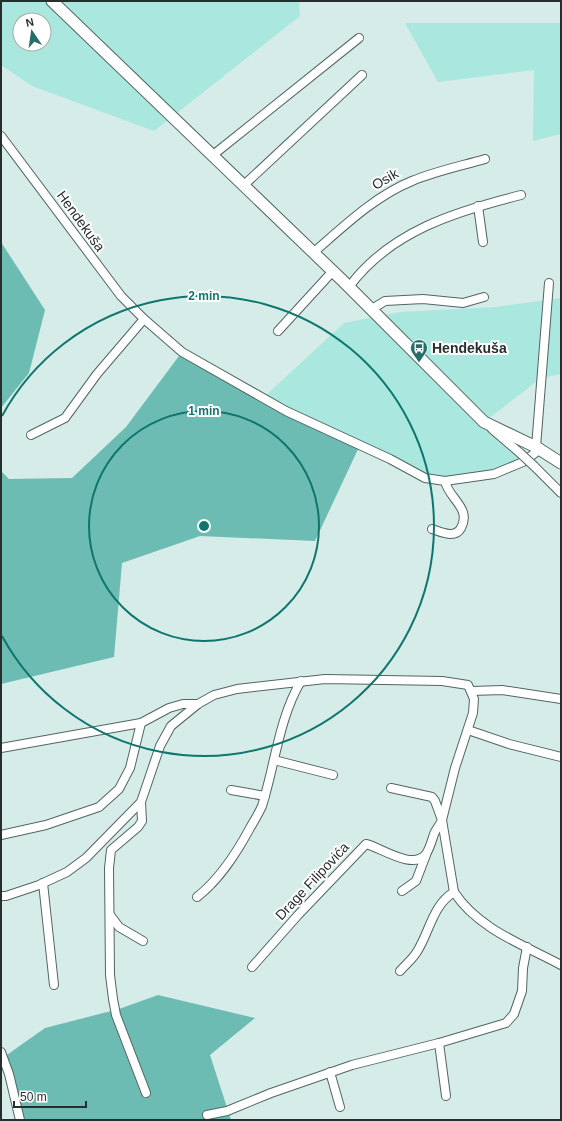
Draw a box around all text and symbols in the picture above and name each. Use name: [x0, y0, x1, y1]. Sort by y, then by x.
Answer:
north arrow: [12, 12, 52, 52]
text: N: [25, 16, 35, 29]
street label: Osik: [369, 165, 402, 193]
street label: Hendekuša: [54, 188, 108, 255]
text: 2 min: [188, 289, 220, 303]
bus stop icon: Hendekuša: [409, 338, 429, 363]
place label: Hendekuša: [432, 340, 507, 356]
text: 1 min: [188, 404, 220, 418]
centre of rings: [197, 519, 211, 533]
street label: Drage Filipovića: [272, 839, 352, 923]
scale bar: [14, 1083, 86, 1109]
text: 50 m: [20, 1090, 47, 1104]

